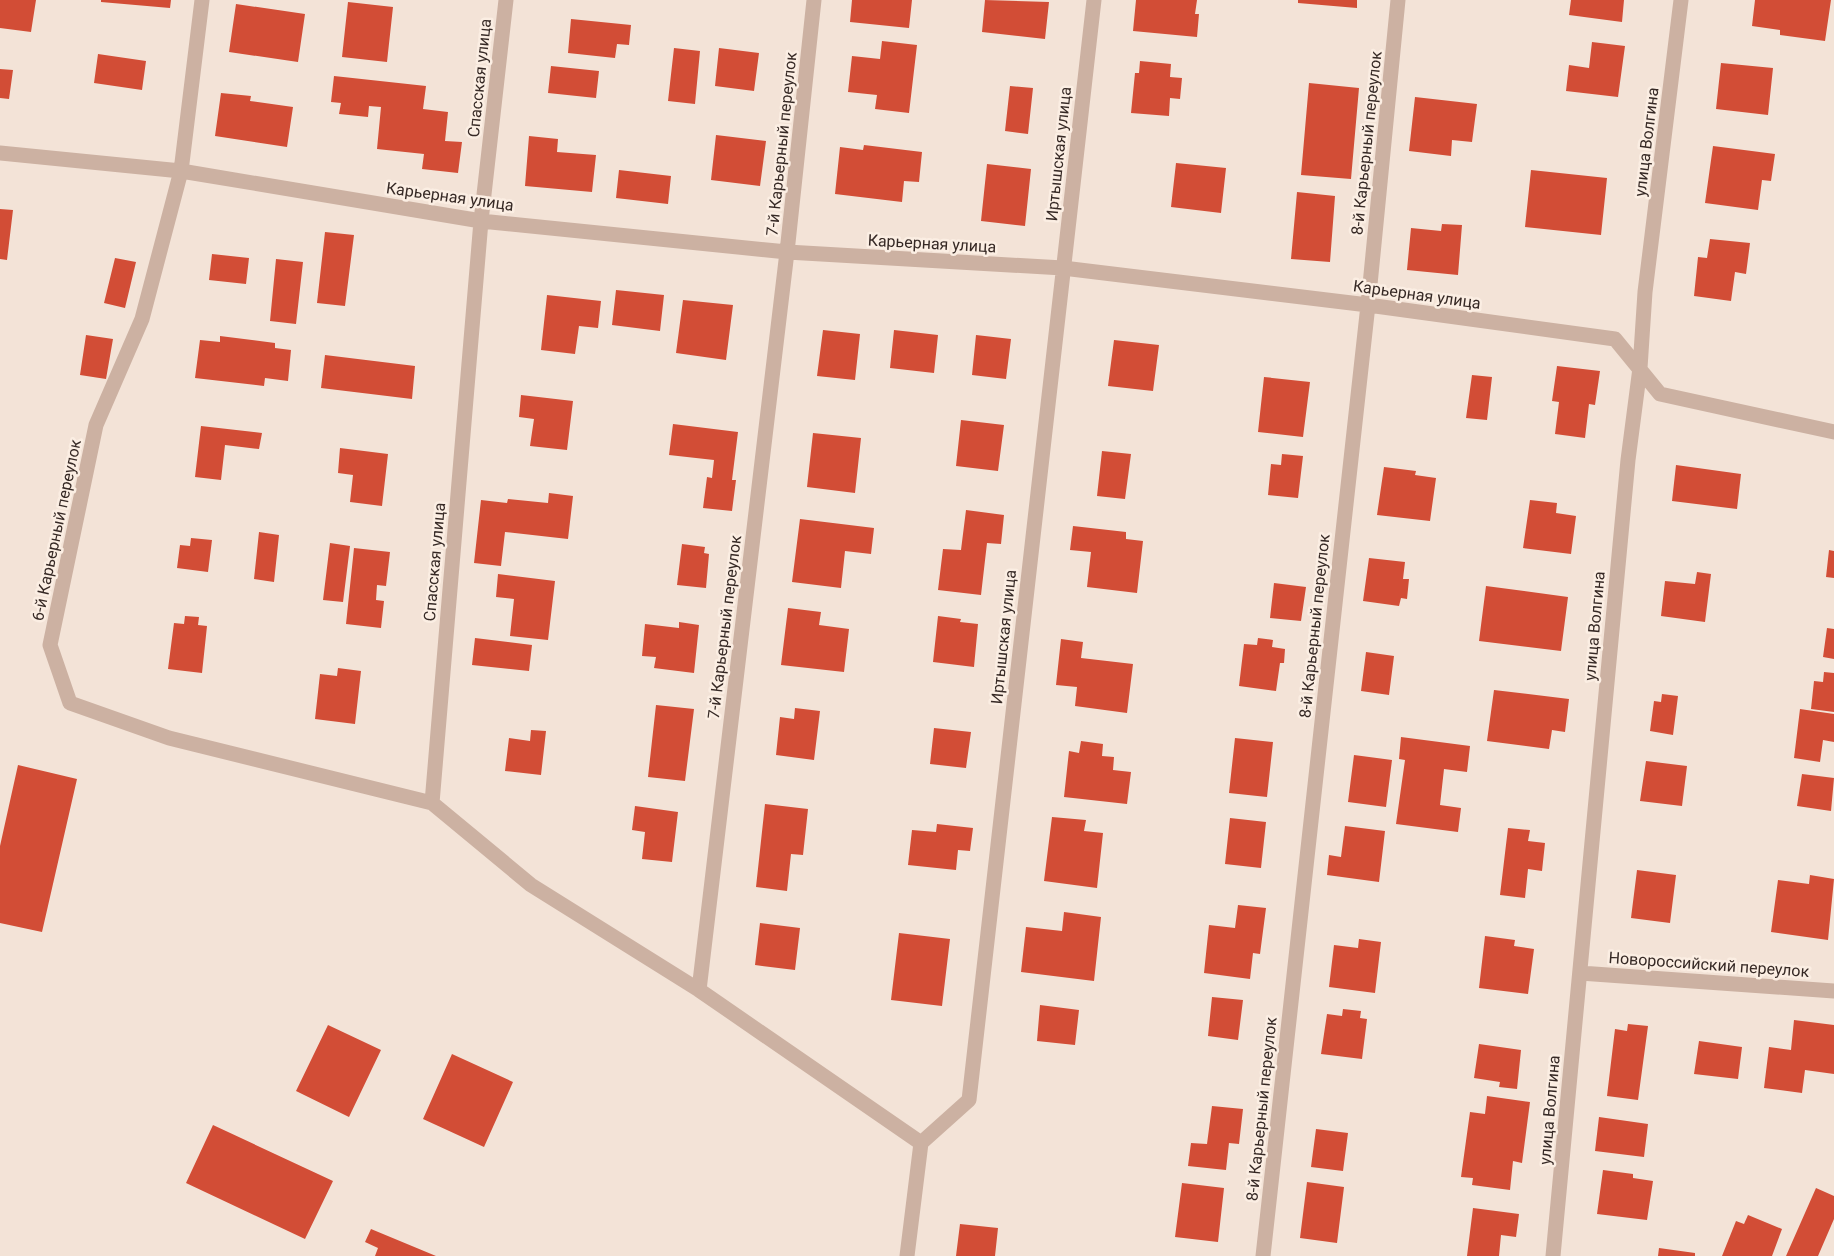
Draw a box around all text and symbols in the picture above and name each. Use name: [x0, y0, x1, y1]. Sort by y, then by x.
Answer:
street label: Спасская улица: [464, 18, 495, 138]
street label: 8-й Карьерный переулок: [1347, 50, 1386, 236]
street label: 7-й Карьерный переулок: [762, 51, 801, 237]
street label: Иртышская улица: [1042, 86, 1075, 222]
street label: улица Волгина: [1630, 86, 1663, 198]
street label: Карьерная улица: [385, 178, 515, 215]
street label: Карьерная улица: [867, 231, 997, 256]
street label: Карьерная улица: [1352, 276, 1482, 313]
street label: 6-й Карьерный переулок: [28, 437, 85, 623]
street label: Спасская улица: [420, 502, 449, 622]
street label: 8-й Карьерный переулок: [1295, 533, 1334, 719]
street label: 7-й Карьерный переулок: [704, 534, 745, 720]
street label: Иртышская улица: [987, 569, 1020, 705]
street label: улица Волгина: [1580, 570, 1609, 682]
street label: Новороссийский переулок: [1608, 948, 1810, 981]
street label: 8-й Карьерный переулок: [1242, 1016, 1281, 1202]
street label: улица Волгина: [1535, 1054, 1564, 1166]

